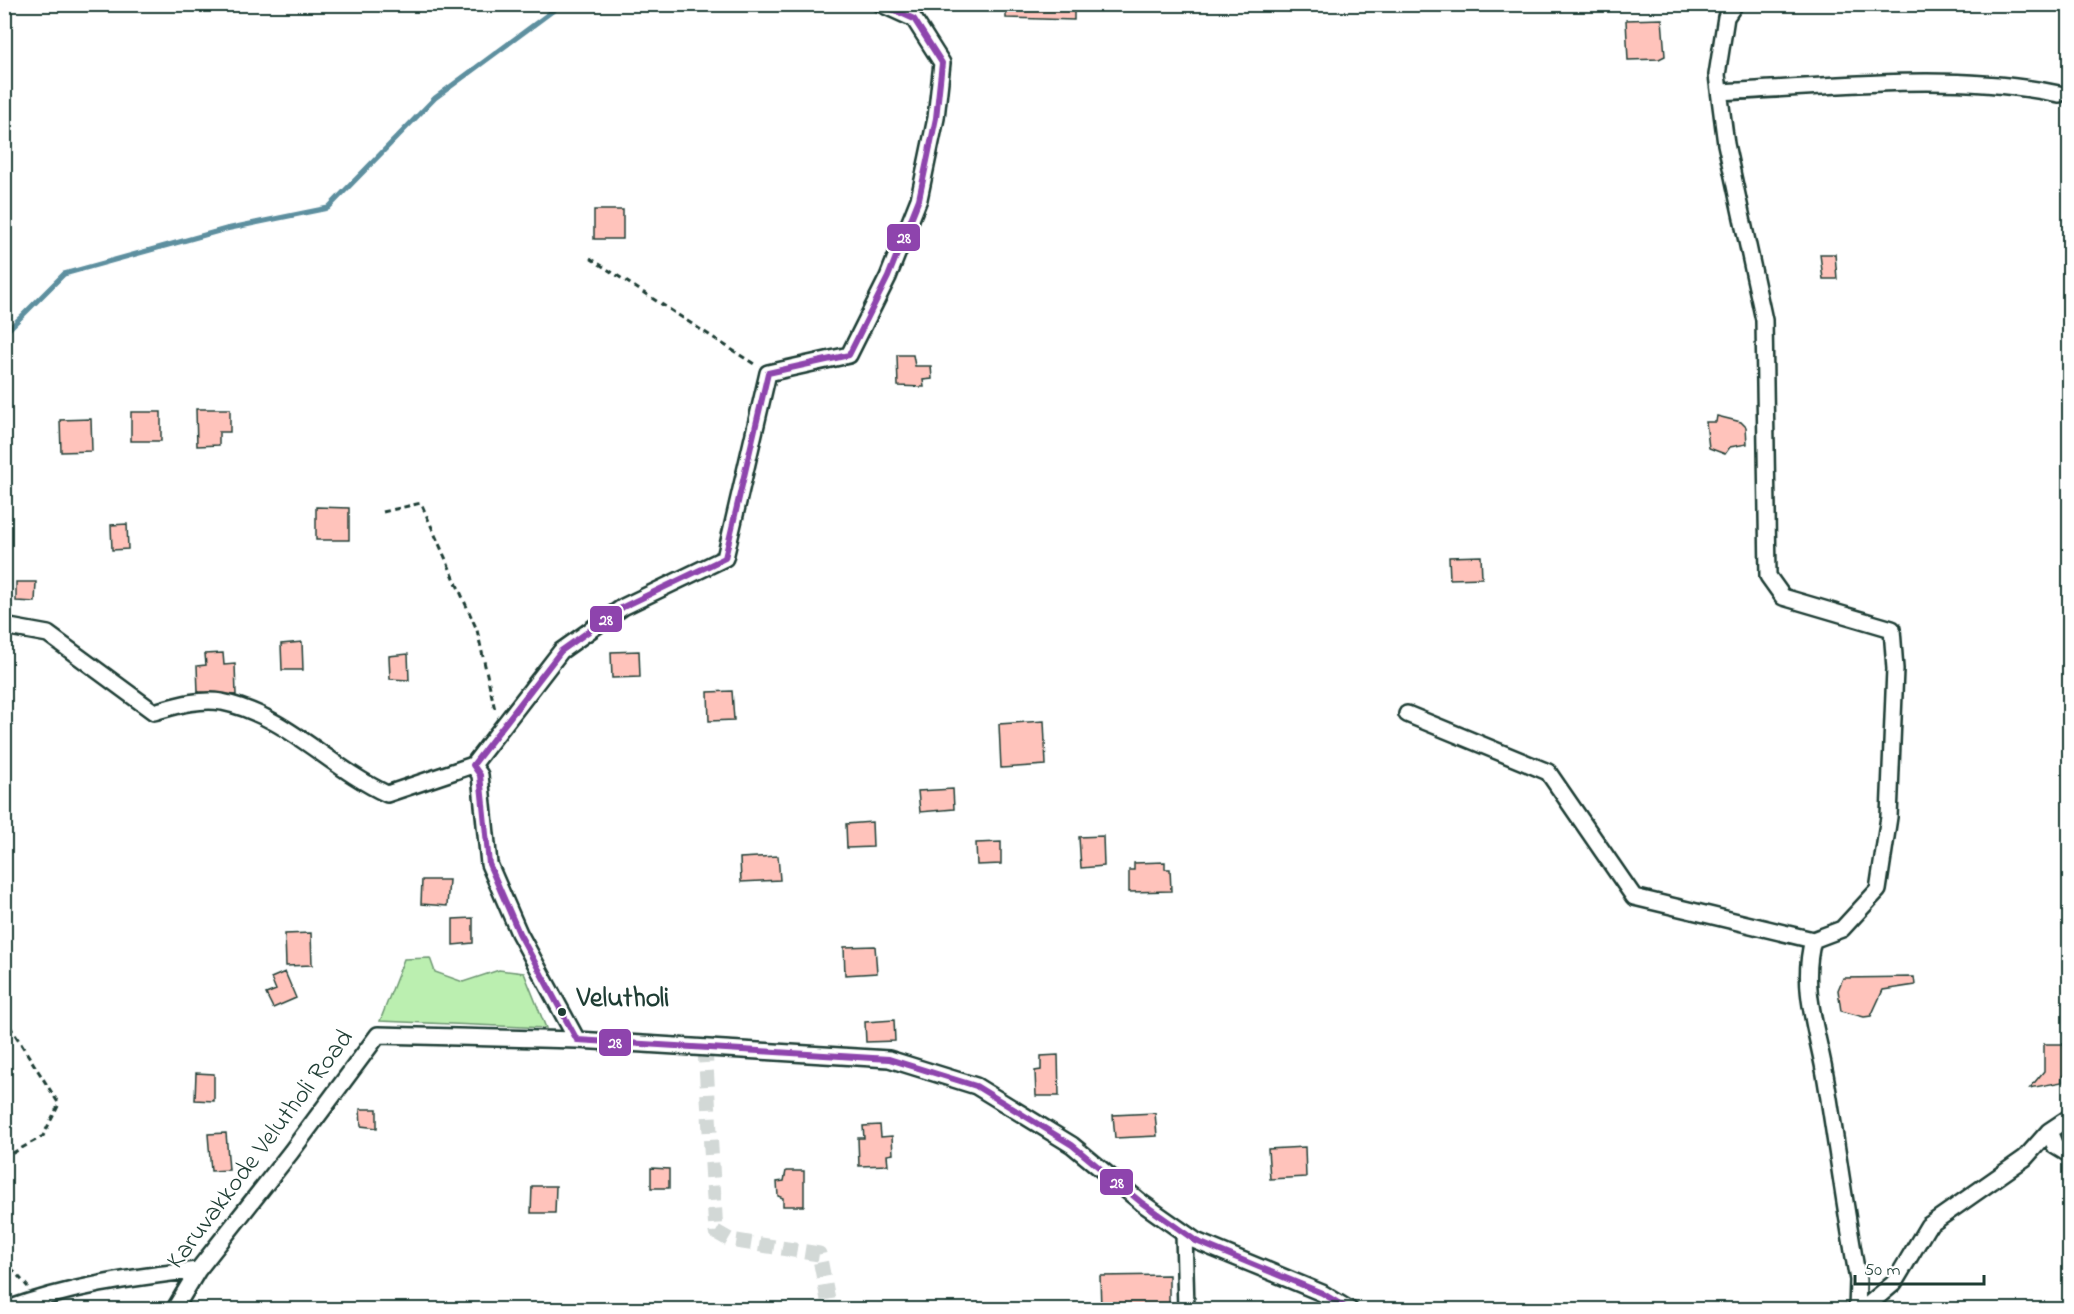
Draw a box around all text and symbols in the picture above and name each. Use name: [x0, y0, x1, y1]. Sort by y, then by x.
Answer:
line badge: 28: [886, 223, 921, 252]
text: 28: [896, 227, 911, 251]
line badge: 28: [589, 605, 623, 633]
text: 28: [598, 609, 613, 633]
district label: Velutholi: [576, 979, 669, 1020]
unlabelled marker: [556, 1006, 568, 1018]
street label: Karuvakkode Velutholi Road: [158, 1022, 364, 1278]
line badge: 28: [598, 1028, 632, 1057]
text: 28: [607, 1032, 622, 1056]
line badge: 28: [1099, 1168, 1134, 1196]
text: 28: [1109, 1172, 1124, 1196]
scale bar: [1855, 1248, 1984, 1286]
text: 50 m: [1864, 1258, 1901, 1284]

